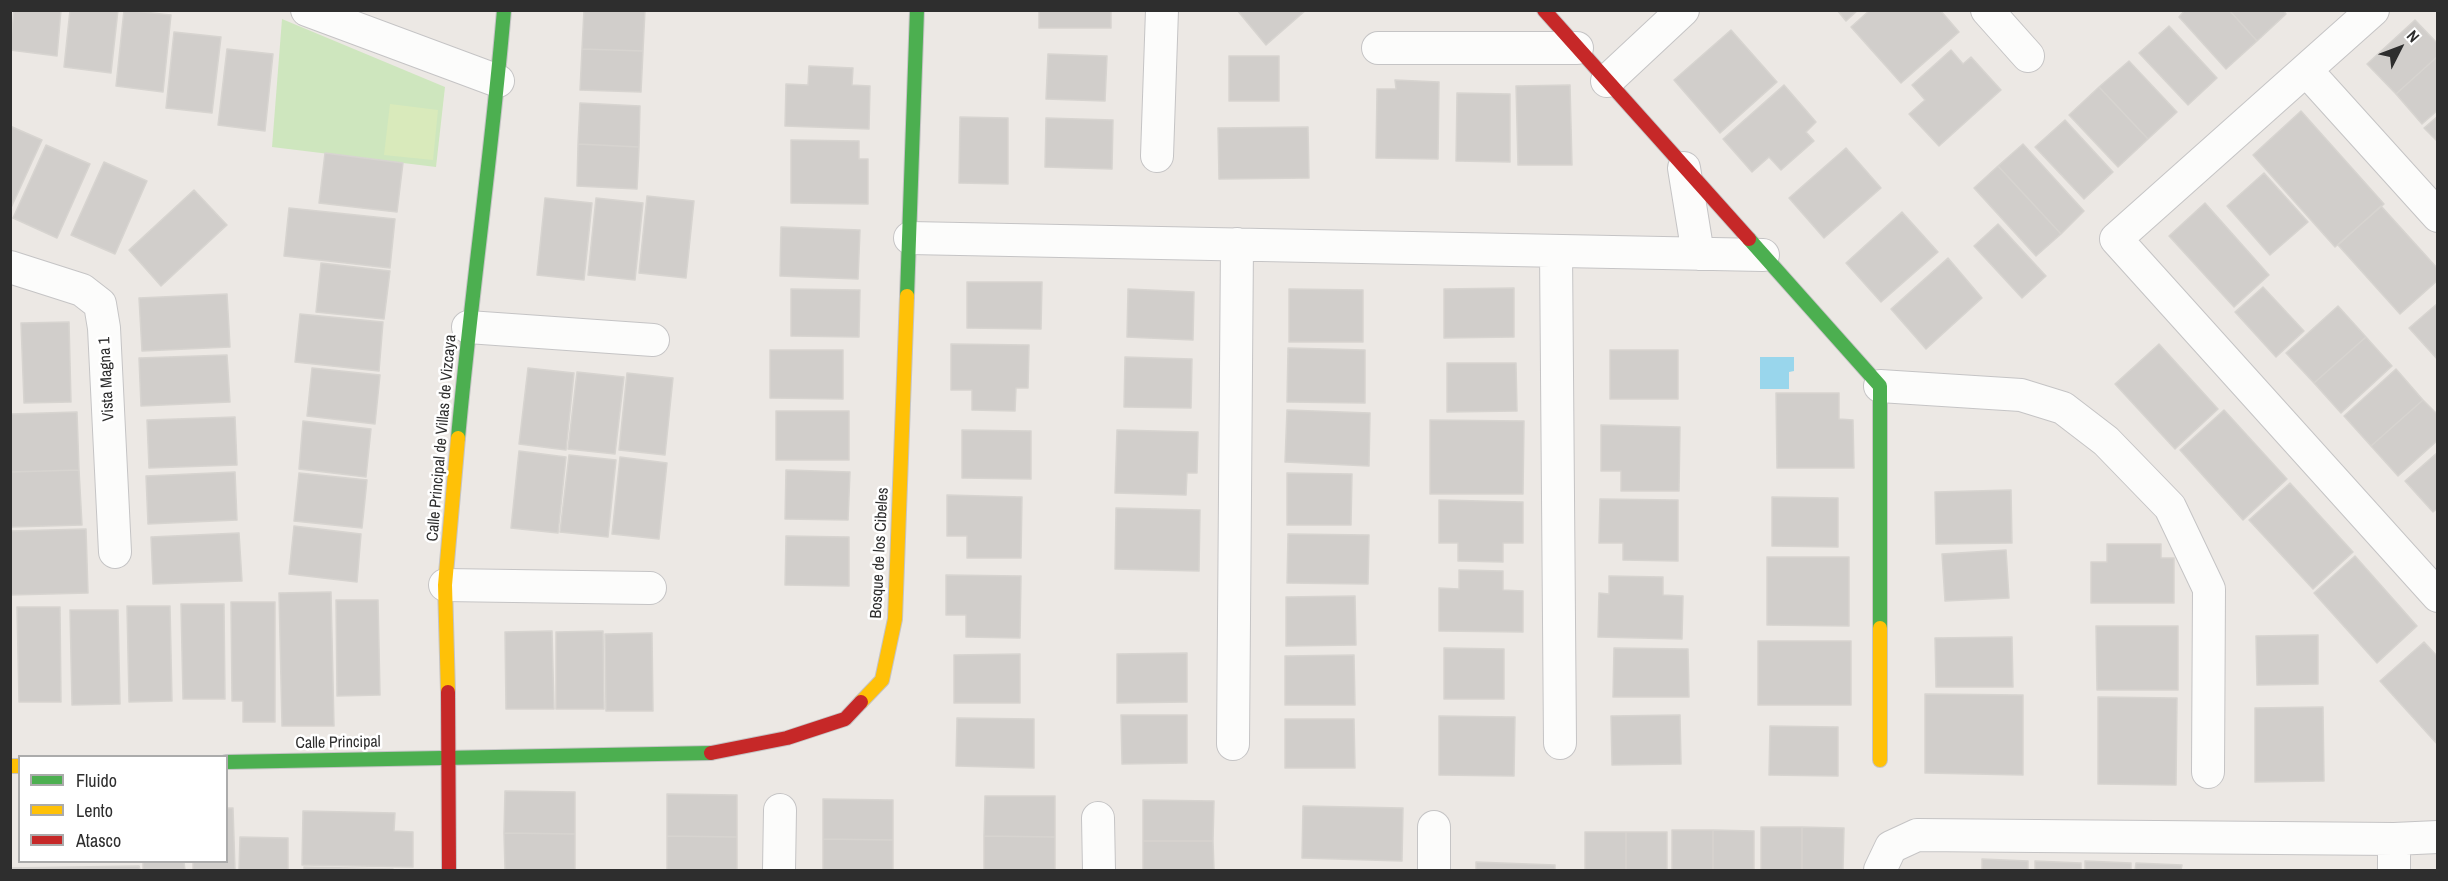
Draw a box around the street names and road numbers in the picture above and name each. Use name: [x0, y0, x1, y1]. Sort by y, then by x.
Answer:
street label: Calle Principal de Villas de Vizcaya: [423, 334, 461, 542]
street label: Vista Magna 1: [95, 336, 119, 422]
street label: Bosque de los Cibeles: [867, 487, 893, 619]
street label: Calle Principal: [295, 733, 381, 753]

